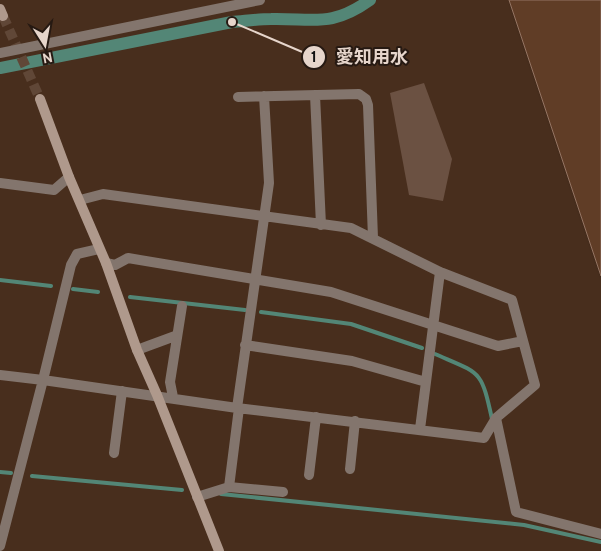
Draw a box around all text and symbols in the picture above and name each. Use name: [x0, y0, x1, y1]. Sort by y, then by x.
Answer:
north arrow: [20, 20, 70, 70]
callout: 愛知用水: [301, 40, 418, 73]
text: N: [41, 47, 54, 66]
text: 愛知用水: [336, 47, 408, 70]
text: 1: [311, 49, 317, 68]

